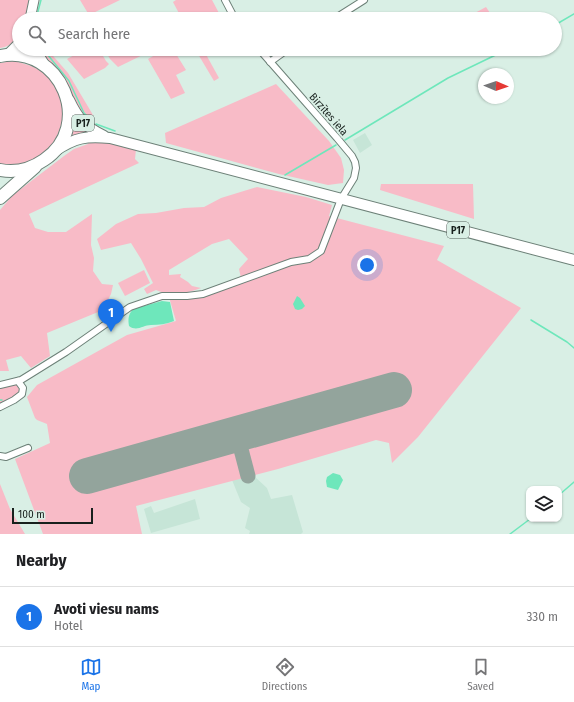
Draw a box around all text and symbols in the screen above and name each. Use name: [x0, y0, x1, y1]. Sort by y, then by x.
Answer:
search box: [12, 12, 562, 56]
icon: search: [26, 23, 48, 45]
text: Search here: [58, 25, 130, 43]
north arrow: [478, 68, 514, 104]
street label: Birzītes iela: [307, 90, 351, 138]
road number: P17: [72, 115, 94, 131]
road number: P17: [447, 222, 469, 238]
your location: [357, 255, 377, 275]
pin: 1: [98, 299, 124, 332]
map controls: [526, 486, 562, 522]
button: layers: [526, 486, 562, 522]
scale bar: [12, 506, 93, 525]
text: 100 m: [18, 508, 45, 521]
text: Nearby: [16, 550, 67, 571]
text: Avoti viesu nams: [54, 600, 159, 618]
text: 1: [26, 609, 32, 624]
text: 330 m: [526, 609, 558, 624]
text: Hotel: [54, 618, 83, 633]
tab: Map: [80, 656, 102, 693]
tab: Directions: [262, 656, 307, 693]
tab: Saved: [467, 656, 494, 693]

